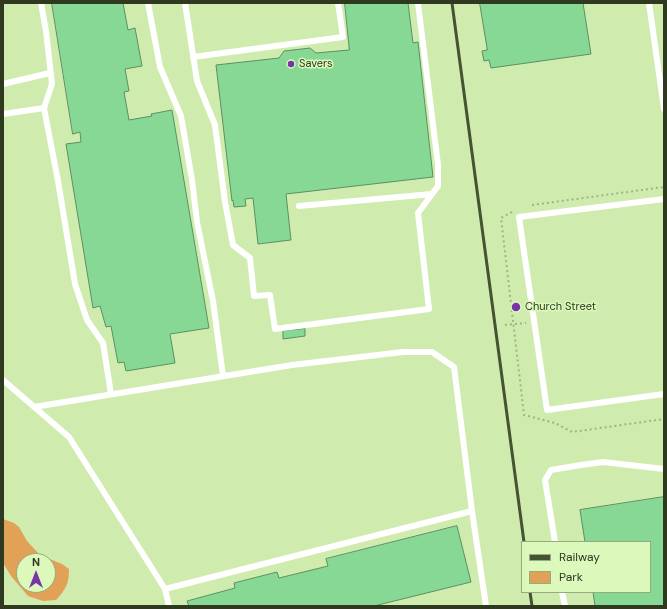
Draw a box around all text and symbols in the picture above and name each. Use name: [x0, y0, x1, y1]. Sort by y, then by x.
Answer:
place label: Savers: [299, 57, 333, 71]
marker: Savers: [286, 59, 296, 69]
place label: Church Street: [525, 300, 596, 314]
marker: Church Street: [510, 301, 522, 313]
legend: [521, 541, 651, 593]
text: Railway: [559, 549, 600, 565]
north arrow: [16, 553, 56, 593]
text: N: [32, 555, 40, 569]
text: Park: [559, 569, 583, 585]

